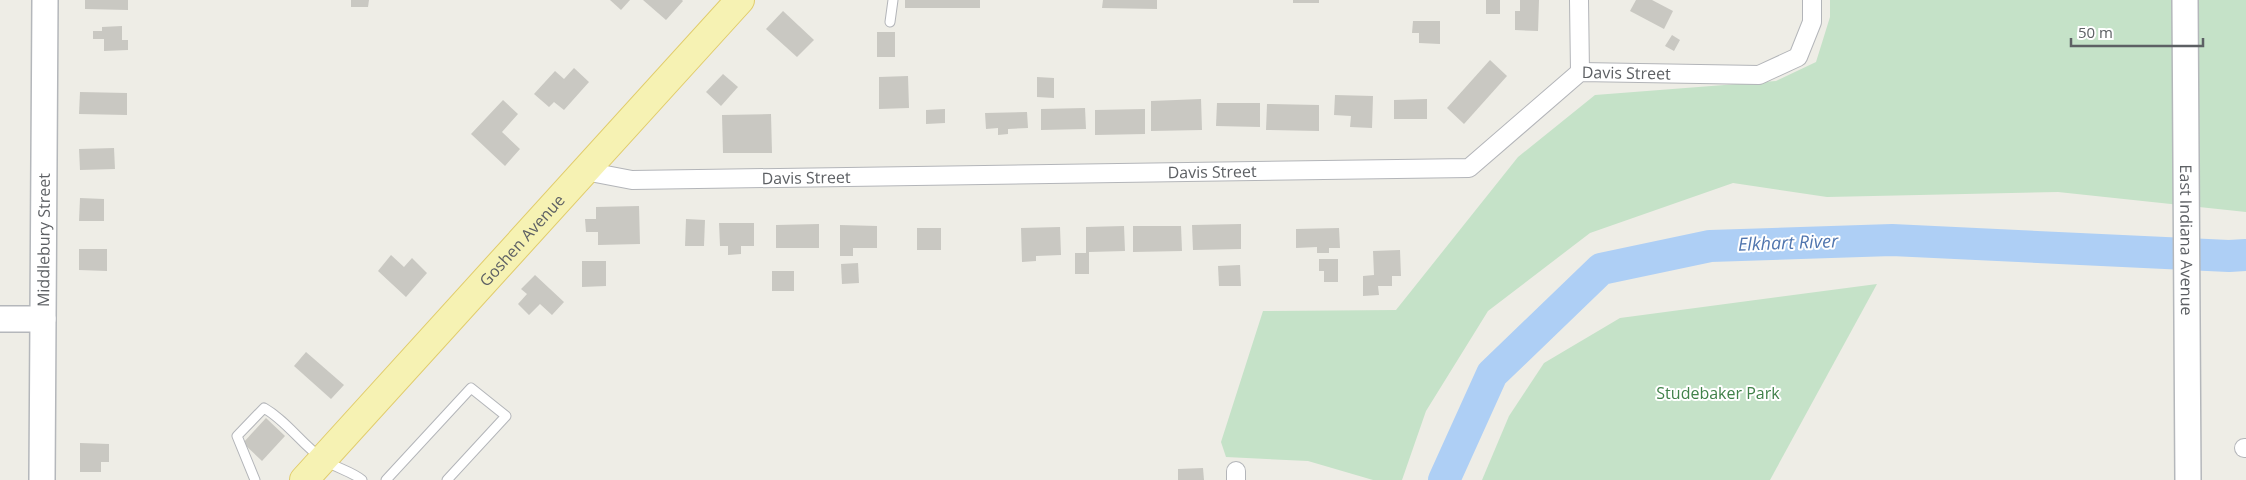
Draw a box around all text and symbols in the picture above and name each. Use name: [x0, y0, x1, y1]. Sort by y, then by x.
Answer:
scale bar: [2071, 15, 2204, 47]
text: 50 m: [2078, 22, 2113, 42]
street label: Davis Street: [1582, 61, 1671, 85]
street label: Davis Street: [1167, 160, 1257, 183]
street label: East Indiana Avenue: [2175, 164, 2198, 316]
street label: Davis Street: [761, 166, 851, 189]
street label: Middlebury Street: [32, 173, 55, 307]
street label: Goshen Avenue: [474, 189, 569, 291]
water label: Elkhart River: [1738, 228, 1839, 256]
park label: Studebaker Park: [1656, 382, 1780, 404]

